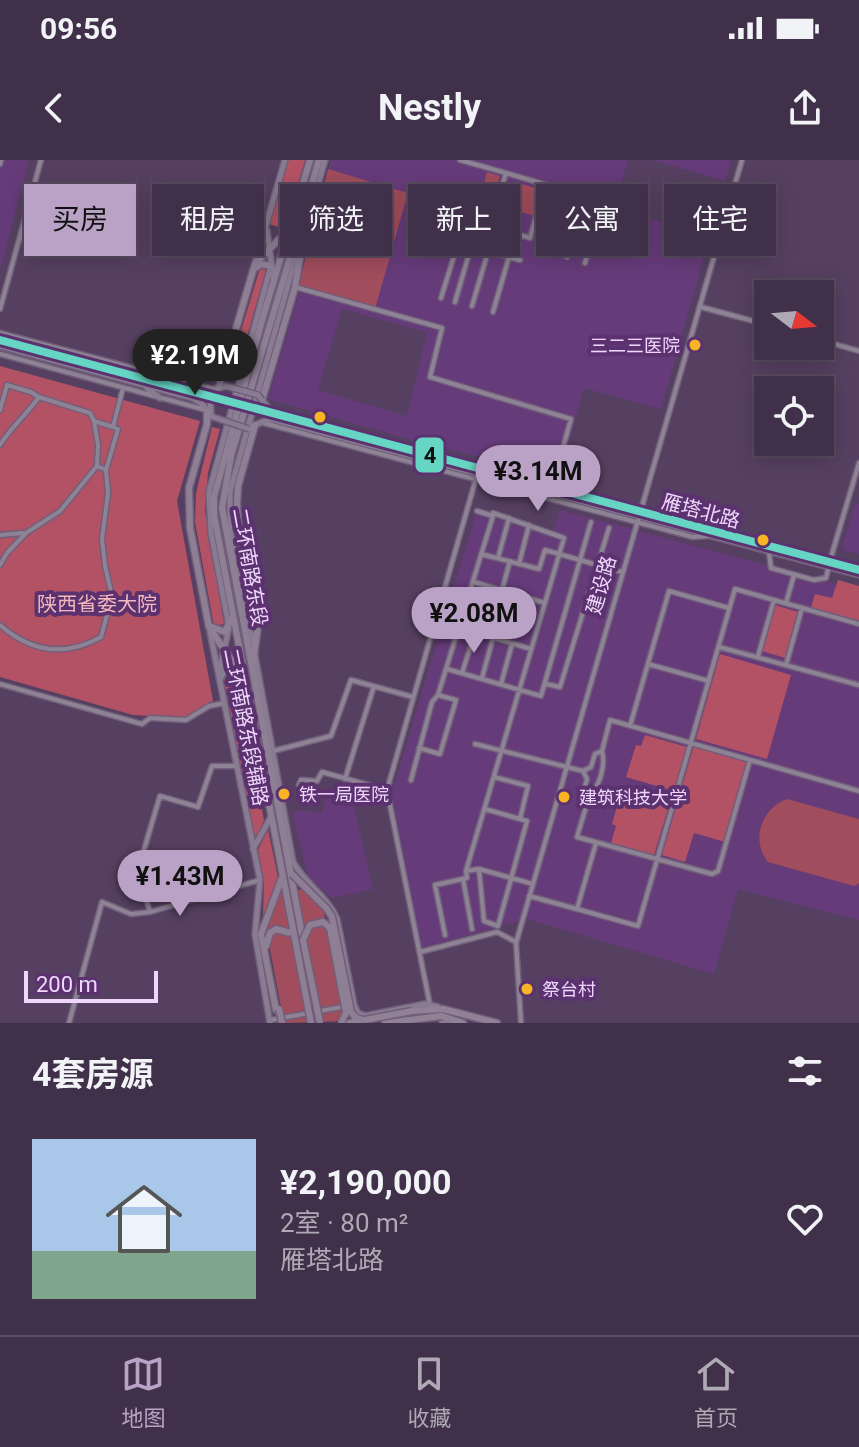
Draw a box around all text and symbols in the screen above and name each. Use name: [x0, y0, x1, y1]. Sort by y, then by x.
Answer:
text: 09:56: [40, 11, 117, 46]
icon: back: [32, 86, 76, 130]
icon: share: [783, 86, 827, 130]
text: Nestly: [378, 87, 481, 129]
chip: 买房: [24, 184, 136, 256]
chip: 租房: [152, 184, 264, 256]
chip: 筛选: [280, 184, 392, 256]
chip: 新上: [408, 184, 520, 256]
chip: 公寓: [536, 184, 648, 256]
chip: 住宅: [664, 184, 776, 256]
north arrow: [754, 280, 834, 360]
map controls: [754, 280, 834, 456]
pin: ¥2.19M: [130, 329, 260, 397]
place label: 三二三医院: [590, 335, 680, 356]
marker: 三二三医院: [687, 337, 703, 353]
text: ¥2.19M: [151, 340, 240, 370]
button: locate: [754, 376, 834, 456]
unlabelled marker: [312, 409, 328, 425]
line badge: 4: [414, 436, 445, 474]
text: 4: [424, 443, 437, 468]
pin: ¥3.14M: [473, 445, 603, 513]
text: ¥3.14M: [494, 456, 583, 486]
street label: 雁塔北路: [659, 489, 743, 533]
street label: 二环南路东段: [228, 506, 272, 628]
unlabelled marker: [755, 532, 771, 548]
street label: 建设路: [581, 553, 621, 617]
pin: ¥2.08M: [409, 587, 539, 655]
park label: 陕西省委大院: [37, 592, 157, 616]
text: ¥2.08M: [430, 598, 519, 628]
street label: 二环南路东段辅路: [219, 646, 273, 808]
place label: 铁一局医院: [299, 784, 389, 805]
marker: 铁一局医院: [276, 786, 292, 802]
place label: 建筑科技大学: [579, 787, 687, 808]
marker: 建筑科技大学: [556, 789, 572, 805]
pin: ¥1.43M: [115, 850, 245, 918]
text: ¥1.43M: [136, 861, 225, 891]
scale bar: [24, 967, 158, 1003]
text: 200 m: [36, 972, 98, 997]
place label: 祭台村: [542, 979, 596, 1000]
marker: 祭台村: [519, 981, 535, 997]
icon: filters: [783, 1049, 827, 1093]
text: 4套房源: [32, 1054, 154, 1094]
text: ¥2,190,000: [280, 1162, 452, 1202]
icon: home: [96, 1171, 192, 1267]
icon: heart: [783, 1197, 827, 1241]
text: 2室 · 80 m²: [280, 1208, 408, 1238]
text: 雁塔北路: [280, 1245, 384, 1275]
tab: 地图: [121, 1352, 165, 1432]
tab: 收藏: [407, 1352, 452, 1432]
tab: 首页: [694, 1352, 738, 1432]

